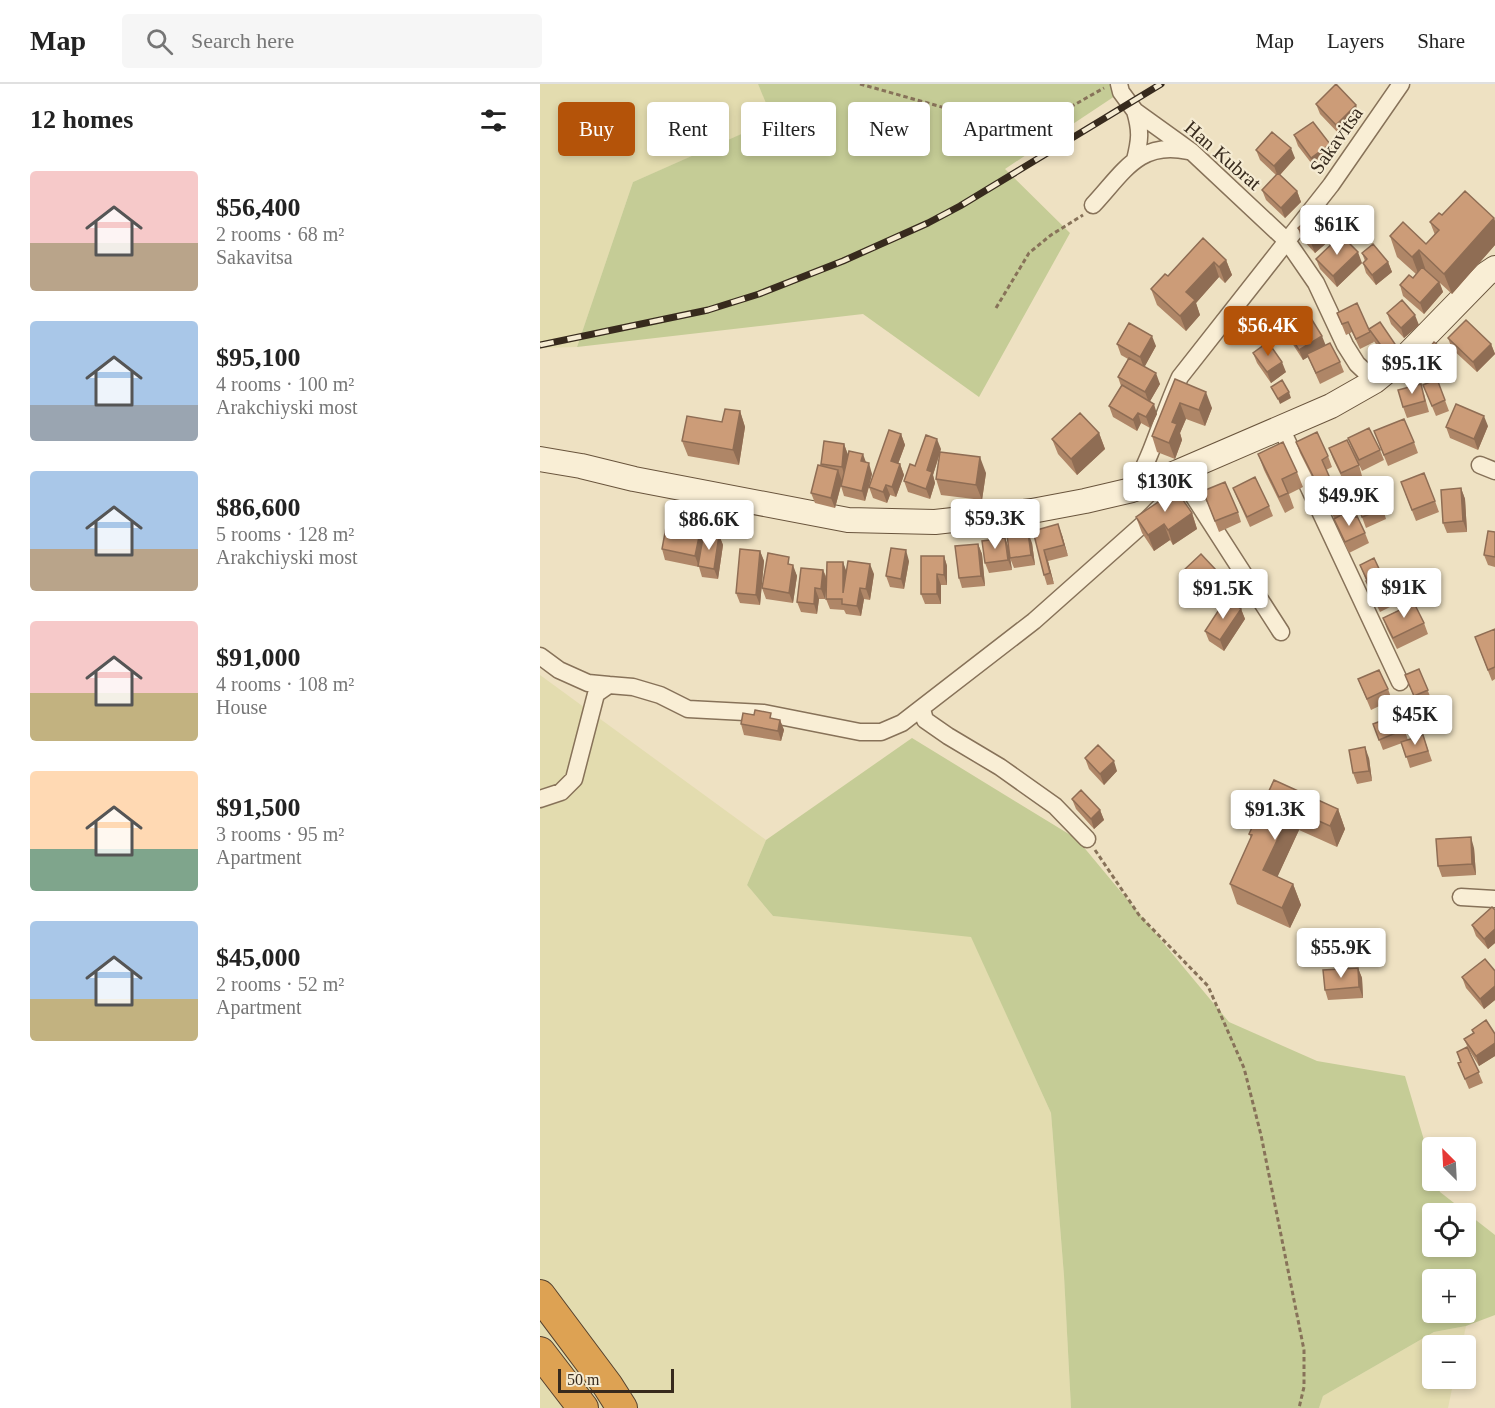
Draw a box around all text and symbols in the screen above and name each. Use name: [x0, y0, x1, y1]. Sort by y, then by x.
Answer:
search box: [122, 14, 542, 68]
text: Map: [30, 25, 86, 56]
icon: search: [143, 25, 176, 58]
text: Search here: [191, 28, 294, 53]
text: Map: [1256, 29, 1294, 53]
text: Layers: [1327, 29, 1384, 53]
text: Share: [1417, 29, 1465, 53]
chip: Buy: [558, 102, 635, 156]
chip: Rent: [647, 102, 729, 156]
chip: Filters: [741, 102, 836, 156]
chip: New: [848, 102, 930, 156]
chip: Apartment: [942, 102, 1074, 156]
street label: Sakavitsa: [1305, 102, 1367, 178]
icon: filters: [477, 104, 510, 137]
text: 12 homes: [30, 105, 133, 134]
street label: Han Kubrat: [1180, 116, 1266, 194]
text: $56,400: [216, 193, 301, 222]
icon: home: [78, 195, 150, 267]
pin: $61K: [1301, 205, 1373, 256]
text: $61K: [1314, 213, 1360, 235]
text: 2 rooms · 68 m²: [216, 223, 344, 245]
text: Sakavitsa: [216, 246, 293, 268]
pin: $56.4K: [1219, 306, 1317, 357]
text: $56.4K: [1238, 314, 1298, 336]
text: $95,100: [216, 343, 301, 372]
pin: $95.1K: [1363, 344, 1461, 395]
icon: home: [78, 345, 150, 417]
text: $95.1K: [1382, 352, 1442, 374]
text: 4 rooms · 100 m²: [216, 373, 354, 395]
text: Arakchiyski most: [216, 396, 358, 418]
pin: $130K: [1123, 462, 1207, 513]
text: $130K: [1137, 470, 1193, 492]
pin: $49.9K: [1300, 476, 1398, 527]
text: $49.9K: [1319, 484, 1379, 506]
text: $86,600: [216, 493, 301, 522]
icon: home: [78, 495, 150, 567]
pin: $59.3K: [946, 499, 1044, 550]
pin: $86.6K: [660, 500, 758, 551]
text: $59.3K: [965, 507, 1025, 529]
text: $86.6K: [679, 508, 739, 530]
text: 5 rooms · 128 m²: [216, 523, 354, 545]
text: Arakchiyski most: [216, 546, 358, 568]
pin: $91K: [1368, 568, 1440, 619]
pin: $91.5K: [1174, 569, 1272, 620]
text: $91K: [1381, 576, 1427, 598]
text: $91.5K: [1193, 577, 1253, 599]
text: $91,000: [216, 643, 301, 672]
icon: home: [78, 645, 150, 717]
text: 4 rooms · 108 m²: [216, 673, 354, 695]
pin: $45K: [1379, 695, 1451, 746]
text: House: [216, 696, 267, 718]
text: $45K: [1392, 703, 1438, 725]
pin: $91.3K: [1226, 790, 1324, 841]
text: $91,500: [216, 793, 301, 822]
icon: home: [78, 795, 150, 867]
text: $91.3K: [1245, 798, 1305, 820]
text: 3 rooms · 95 m²: [216, 823, 344, 845]
text: Apartment: [216, 846, 302, 868]
pin: $55.9K: [1292, 928, 1390, 979]
text: $55.9K: [1311, 936, 1371, 958]
text: $45,000: [216, 943, 301, 972]
icon: home: [78, 945, 150, 1017]
text: 2 rooms · 52 m²: [216, 973, 344, 995]
text: Apartment: [216, 996, 302, 1018]
north arrow: [1422, 1137, 1476, 1191]
map controls: [1422, 1137, 1476, 1389]
button: locate: [1422, 1203, 1476, 1257]
button: +: [1422, 1269, 1476, 1323]
button: −: [1422, 1335, 1476, 1389]
scale bar: [558, 1366, 674, 1394]
text: 50 m: [567, 1371, 599, 1388]

